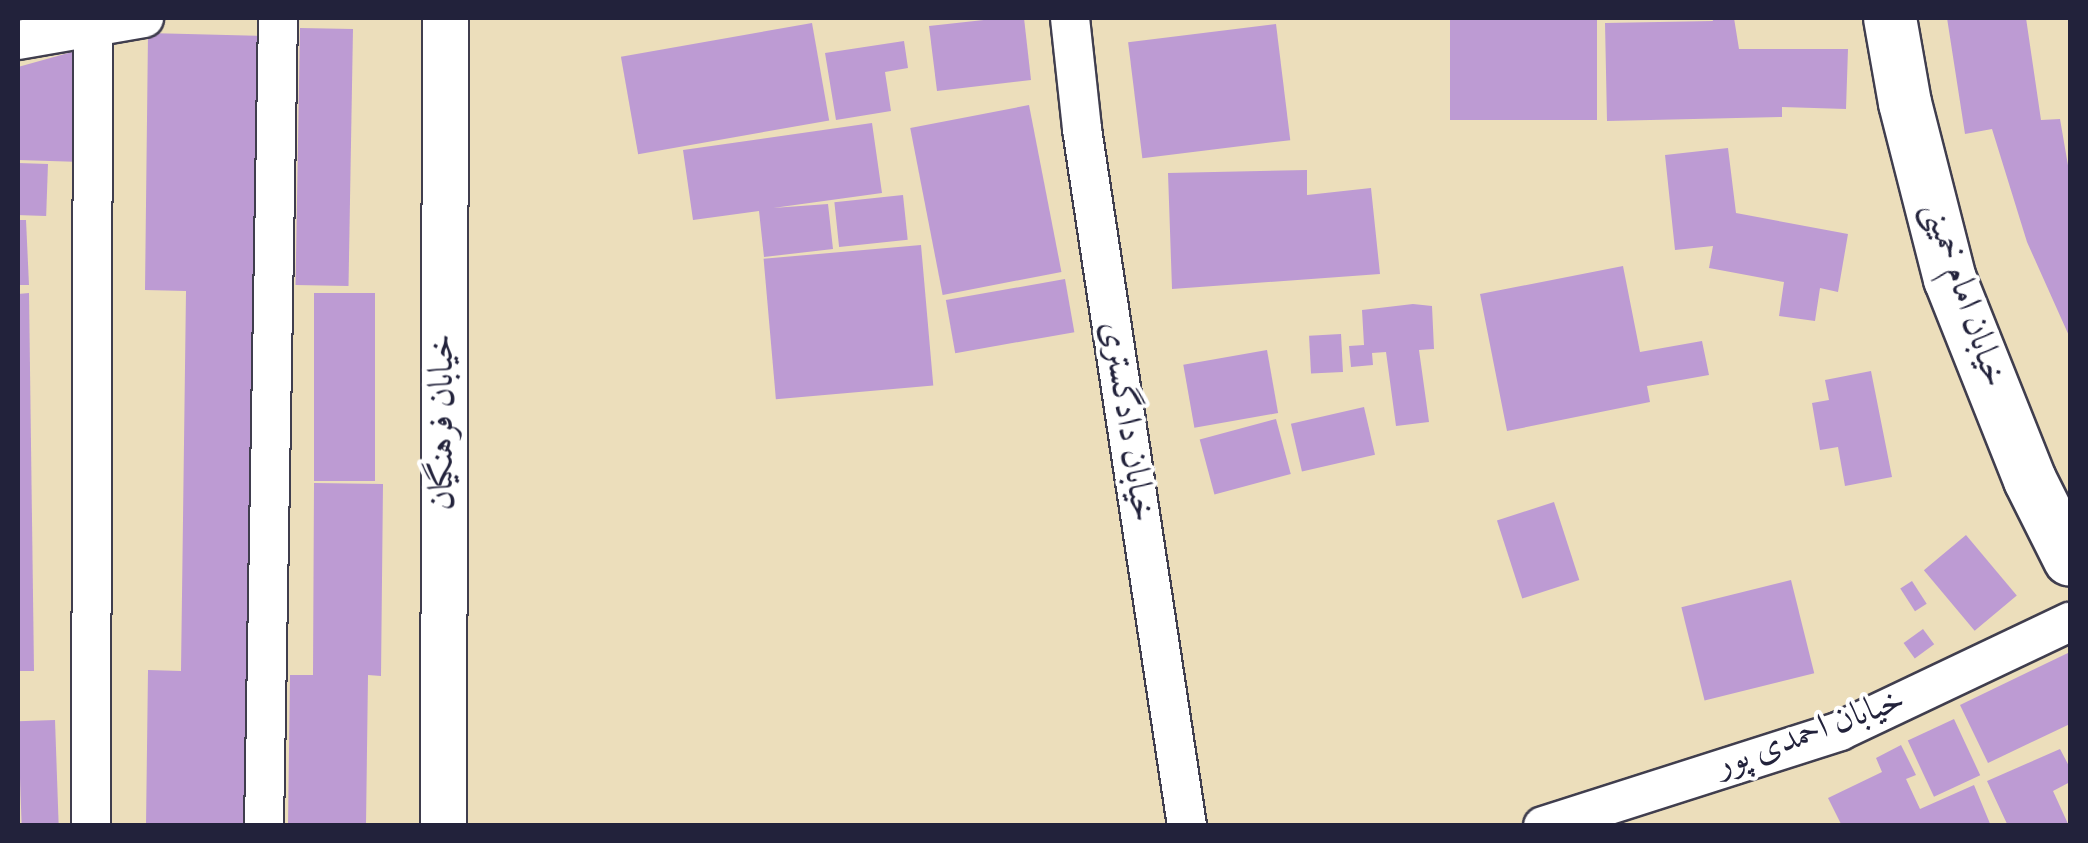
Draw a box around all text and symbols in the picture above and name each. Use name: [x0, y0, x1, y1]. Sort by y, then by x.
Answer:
street label: خیابان امام خمینی: [1912, 197, 2014, 393]
street label: خیابان دادگستری: [1089, 319, 1163, 525]
street label: خیابان فرهنگیان: [423, 334, 465, 510]
street label: خیابان احمدی پور: [1711, 680, 1911, 788]

